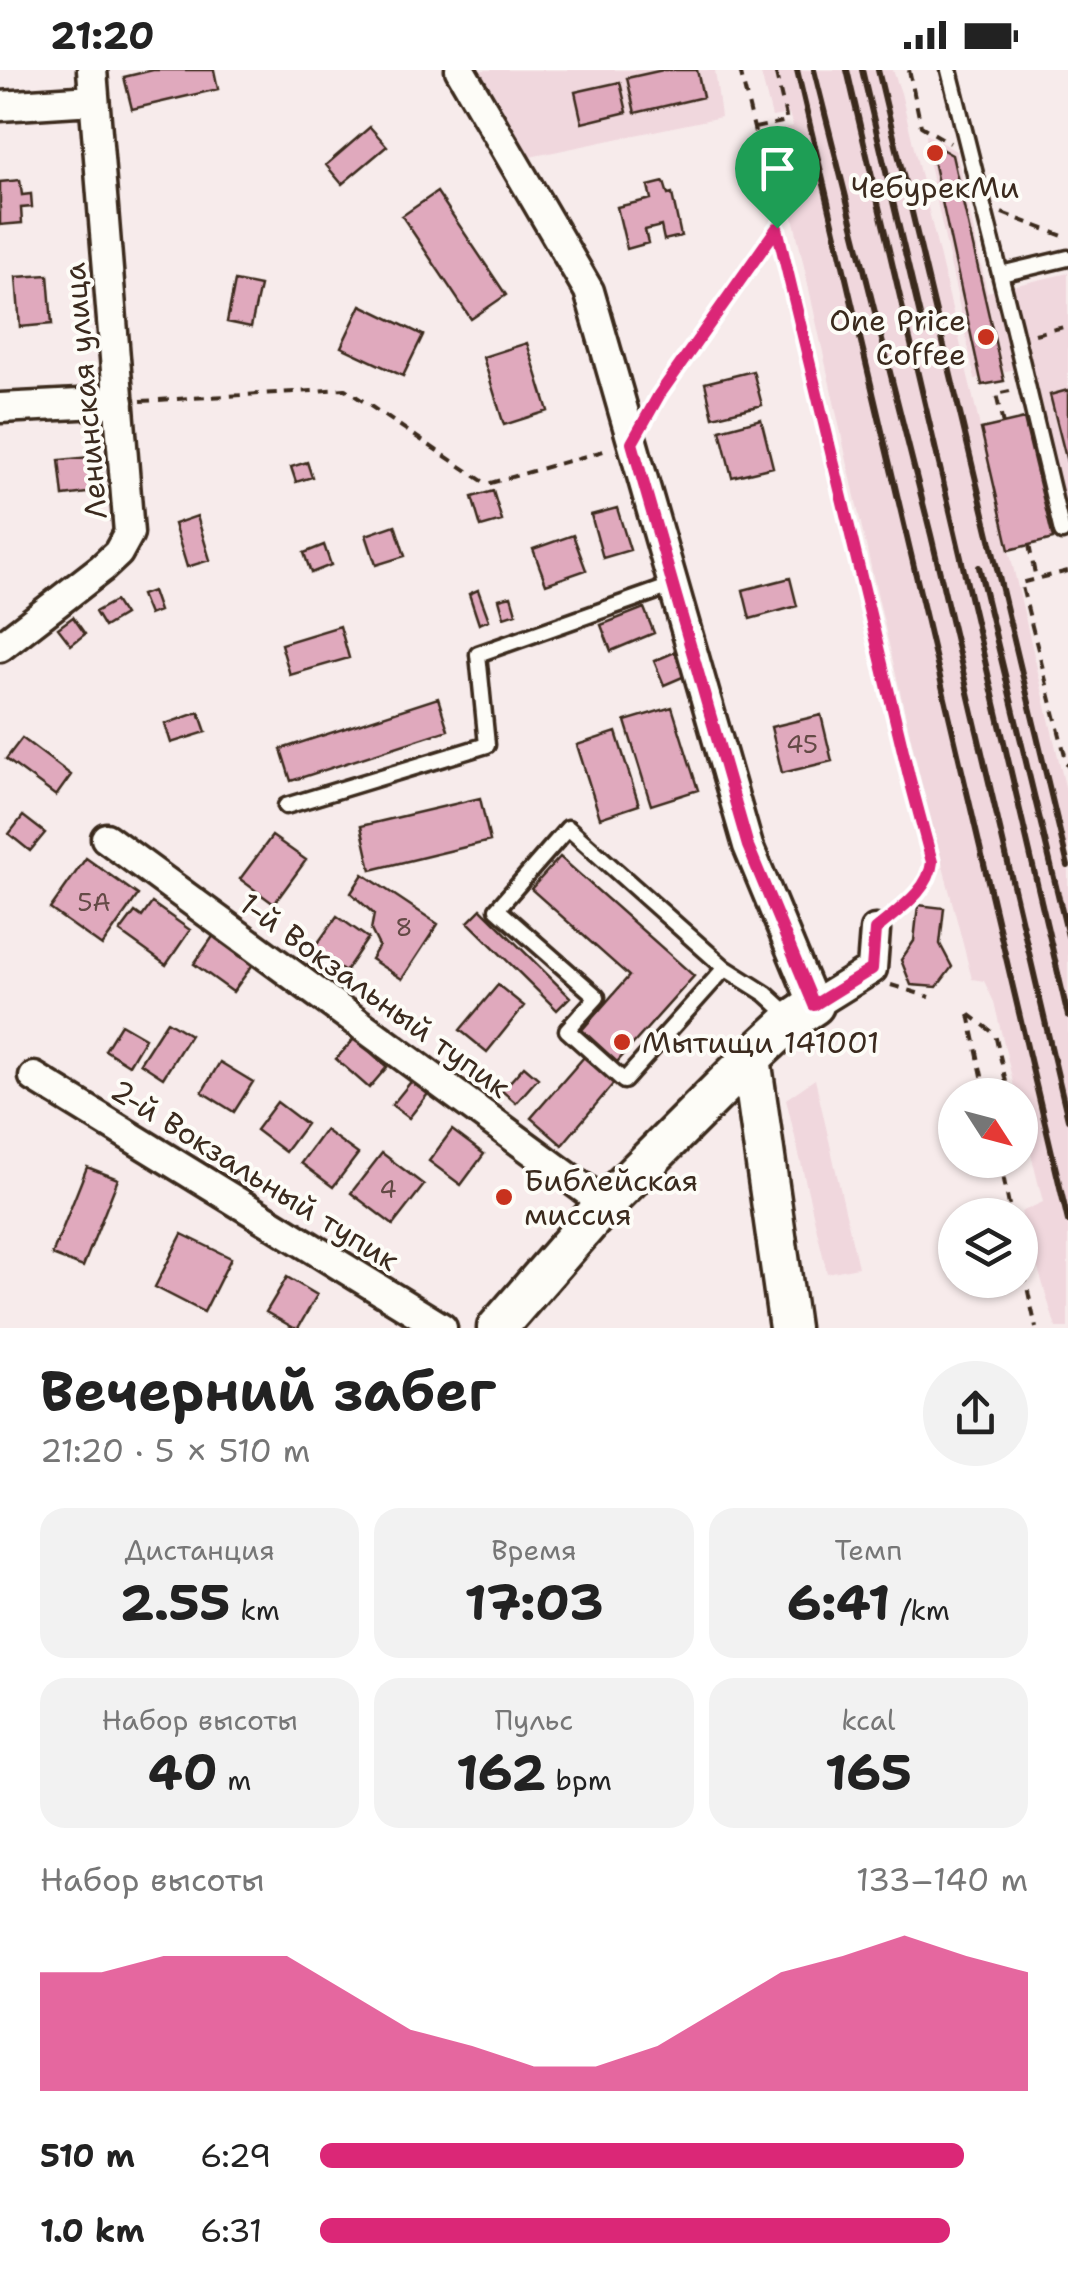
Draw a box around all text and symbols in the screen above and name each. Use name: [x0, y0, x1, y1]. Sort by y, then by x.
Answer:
text: 21:20: [50, 10, 155, 61]
pin: [735, 126, 820, 229]
icon: arrive: [750, 141, 805, 196]
marker: ЧебурекМи: [924, 142, 946, 164]
place label: ЧебурекМи: [851, 167, 1019, 208]
street label: Ленинская улица: [53, 261, 117, 521]
place label: One Price Coffee: [829, 300, 966, 375]
marker: One Price Coffee: [975, 326, 997, 348]
house number: 45: [786, 727, 818, 761]
street label: 1-й Вокзальный тупик: [231, 883, 519, 1107]
house number: 5A: [77, 885, 111, 919]
house number: 8: [395, 910, 413, 944]
place label: Мытищи 141001: [642, 1022, 880, 1063]
marker: Мытищи 141001: [611, 1031, 633, 1053]
street label: 2-й Вокзальный тупик: [103, 1069, 407, 1281]
north arrow: [938, 1078, 1038, 1178]
map controls: [938, 1078, 1038, 1298]
place label: Библейская миссия: [524, 1160, 698, 1235]
house number: 4: [379, 1172, 397, 1206]
marker: Библейская миссия: [493, 1186, 515, 1208]
button: layers: [938, 1198, 1038, 1298]
text: Вечерний забег: [40, 1354, 496, 1428]
button: share: [923, 1361, 1028, 1466]
text: 21:20 · 5 × 510 m: [40, 1429, 310, 1472]
text: Дистанция: [125, 1531, 275, 1569]
text: Время: [491, 1531, 577, 1569]
text: Темп: [834, 1531, 902, 1569]
text: 2.55: [120, 1569, 231, 1636]
text: 17:03: [464, 1569, 604, 1636]
text: 6:41: [787, 1569, 890, 1636]
text: km: [231, 1591, 280, 1629]
text: /km: [890, 1591, 950, 1629]
text: Набор высоты: [101, 1701, 298, 1739]
text: Пульс: [495, 1701, 573, 1739]
text: kcal: [841, 1701, 896, 1739]
text: 40: [148, 1739, 218, 1806]
text: 162: [456, 1739, 546, 1806]
text: 165: [825, 1739, 912, 1806]
text: m: [218, 1761, 251, 1799]
text: bpm: [546, 1761, 612, 1799]
text: Набор высоты: [40, 1858, 265, 1901]
text: 133–140 m: [856, 1858, 1028, 1901]
text: 510 m: [40, 2134, 135, 2177]
text: 6:29: [200, 2134, 272, 2177]
text: 1.0 km: [40, 2209, 145, 2252]
text: 6:31: [200, 2209, 262, 2252]

